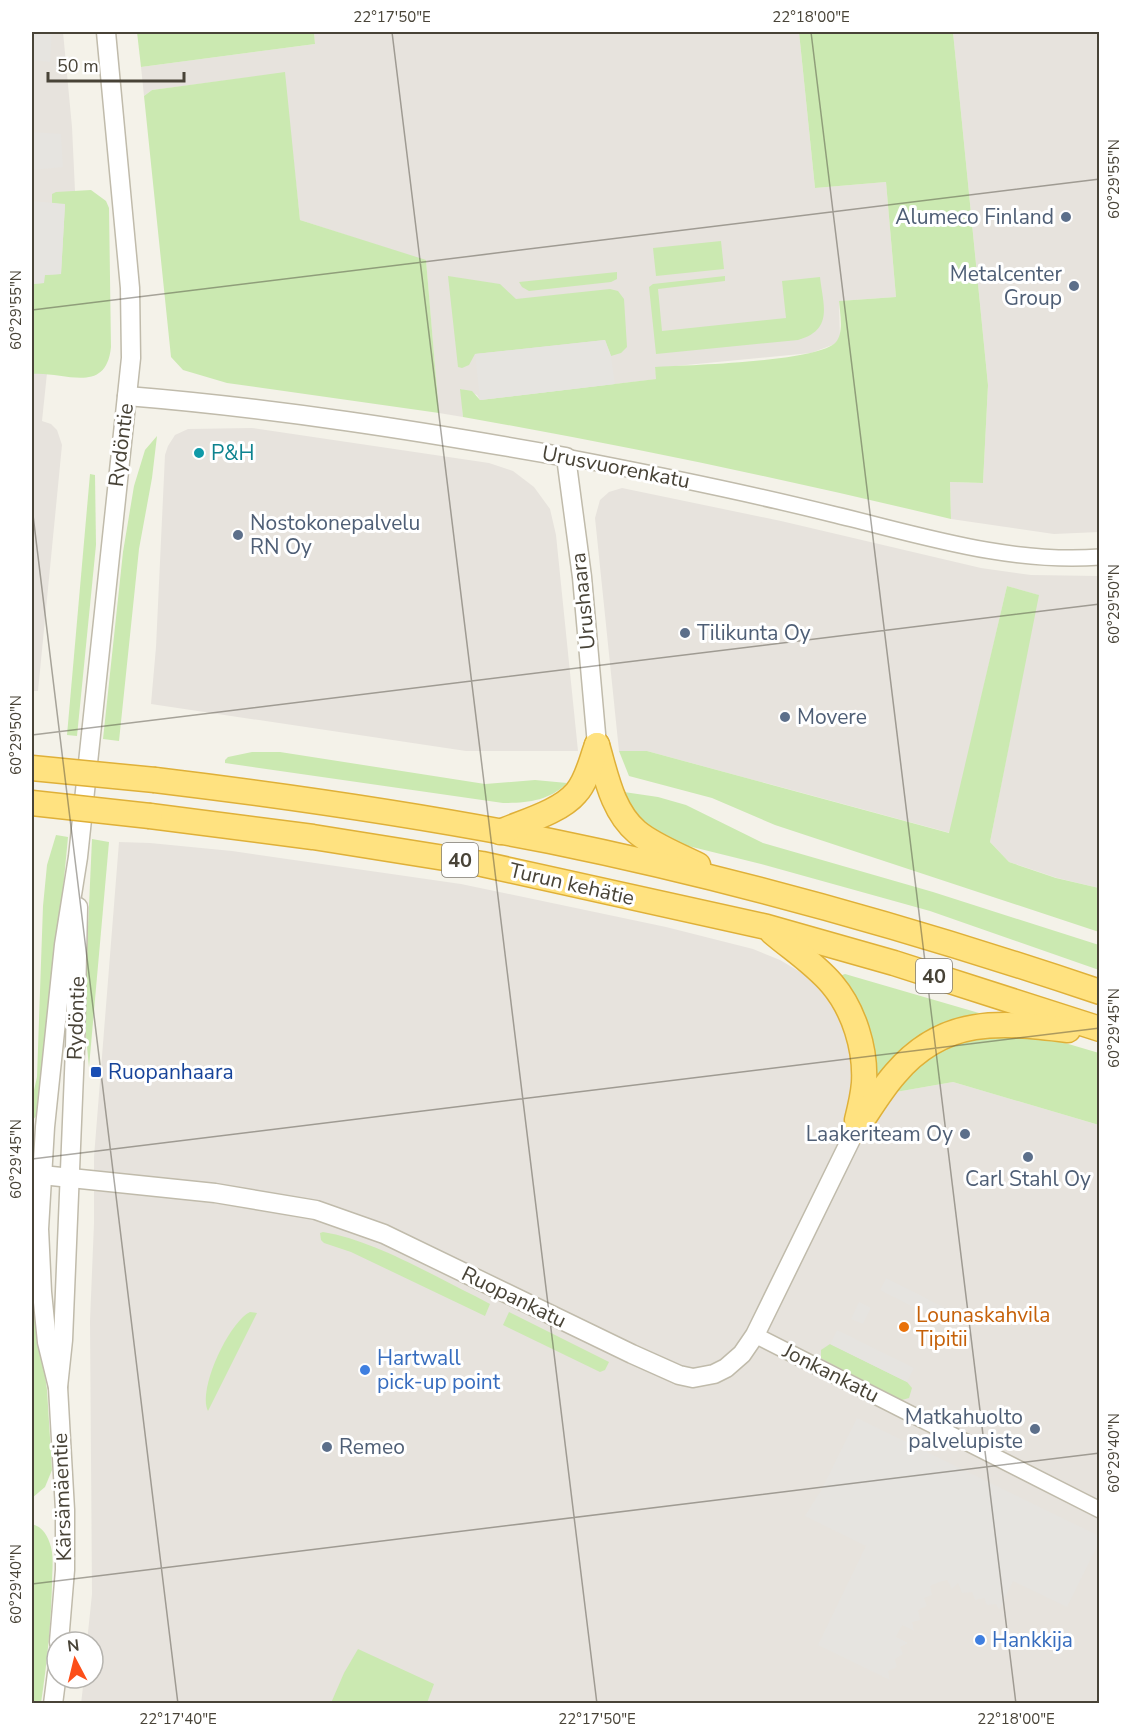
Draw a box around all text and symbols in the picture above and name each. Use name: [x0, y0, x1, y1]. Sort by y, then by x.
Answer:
text: 22°17'50"E: [353, 7, 431, 27]
text: 22°18'00"E: [772, 7, 850, 27]
scale bar: [48, 45, 184, 83]
text: 50 m: [57, 54, 99, 78]
text: 60°29'55"N: [1104, 139, 1124, 219]
place label: Alumeco Finland: [895, 203, 1054, 231]
marker: Alumeco Finland: [1059, 210, 1073, 224]
place label: Metalcenter Group: [950, 260, 1062, 312]
text: 60°29'55"N: [6, 270, 26, 350]
marker: Metalcenter Group: [1067, 279, 1081, 293]
street label: Rydöntie: [102, 402, 140, 488]
place label: P&H: [211, 439, 254, 467]
street label: Urusvuorenkatu: [540, 439, 692, 495]
marker: P&H: [192, 446, 206, 460]
place label: Nostokonepalvelu RN Oy: [250, 509, 420, 561]
marker: Nostokonepalvelu RN Oy: [231, 528, 245, 542]
street label: Urushaara: [564, 551, 602, 651]
text: 60°29'50"N: [1104, 564, 1124, 644]
place label: Tilikunta Oy: [697, 619, 811, 647]
marker: Tilikunta Oy: [678, 626, 692, 640]
text: 60°29'50"N: [6, 695, 26, 775]
place label: Movere: [797, 703, 867, 731]
marker: Movere: [778, 710, 792, 724]
road number: 40: [442, 843, 478, 877]
street label: Turun kehätie: [507, 856, 637, 912]
road number: 40: [916, 959, 952, 993]
street label: Rydöntie: [61, 976, 91, 1060]
text: 60°29'45"N: [1104, 988, 1124, 1068]
place label: Ruopanhaara: [108, 1058, 234, 1086]
marker: Ruopanhaara: [89, 1065, 103, 1079]
text: 60°29'45"N: [6, 1119, 26, 1199]
place label: Laakeriteam Oy: [806, 1120, 953, 1148]
marker: Laakeriteam Oy: [958, 1127, 972, 1141]
marker: Carl Stahl Oy: [1021, 1150, 1035, 1164]
place label: Carl Stahl Oy: [965, 1165, 1091, 1193]
street label: Ruopankatu: [457, 1260, 571, 1334]
place label: Lounaskahvila Tipitii: [916, 1301, 1050, 1353]
marker: Lounaskahvila Tipitii: [897, 1320, 911, 1334]
street label: Jonkankatu: [777, 1336, 884, 1409]
place label: Hartwall pick-up point: [377, 1344, 501, 1396]
marker: Hartwall pick-up point: [358, 1363, 372, 1377]
place label: Matkahuolto palvelupiste: [905, 1403, 1023, 1455]
text: 60°29'40"N: [1104, 1413, 1124, 1493]
marker: Matkahuolto palvelupiste: [1028, 1422, 1042, 1436]
street label: Kärsämäentie: [46, 1432, 78, 1562]
place label: Remeo: [339, 1433, 405, 1461]
marker: Remeo: [320, 1440, 334, 1454]
text: 60°29'40"N: [6, 1544, 26, 1624]
place label: Hankkija: [992, 1626, 1073, 1654]
north arrow: [45, 1630, 105, 1690]
marker: Hankkija: [973, 1633, 987, 1647]
text: N: [66, 1634, 81, 1658]
text: 22°17'40"E: [139, 1709, 217, 1729]
text: 22°17'50"E: [558, 1709, 636, 1729]
text: 22°18'00"E: [977, 1709, 1055, 1729]

